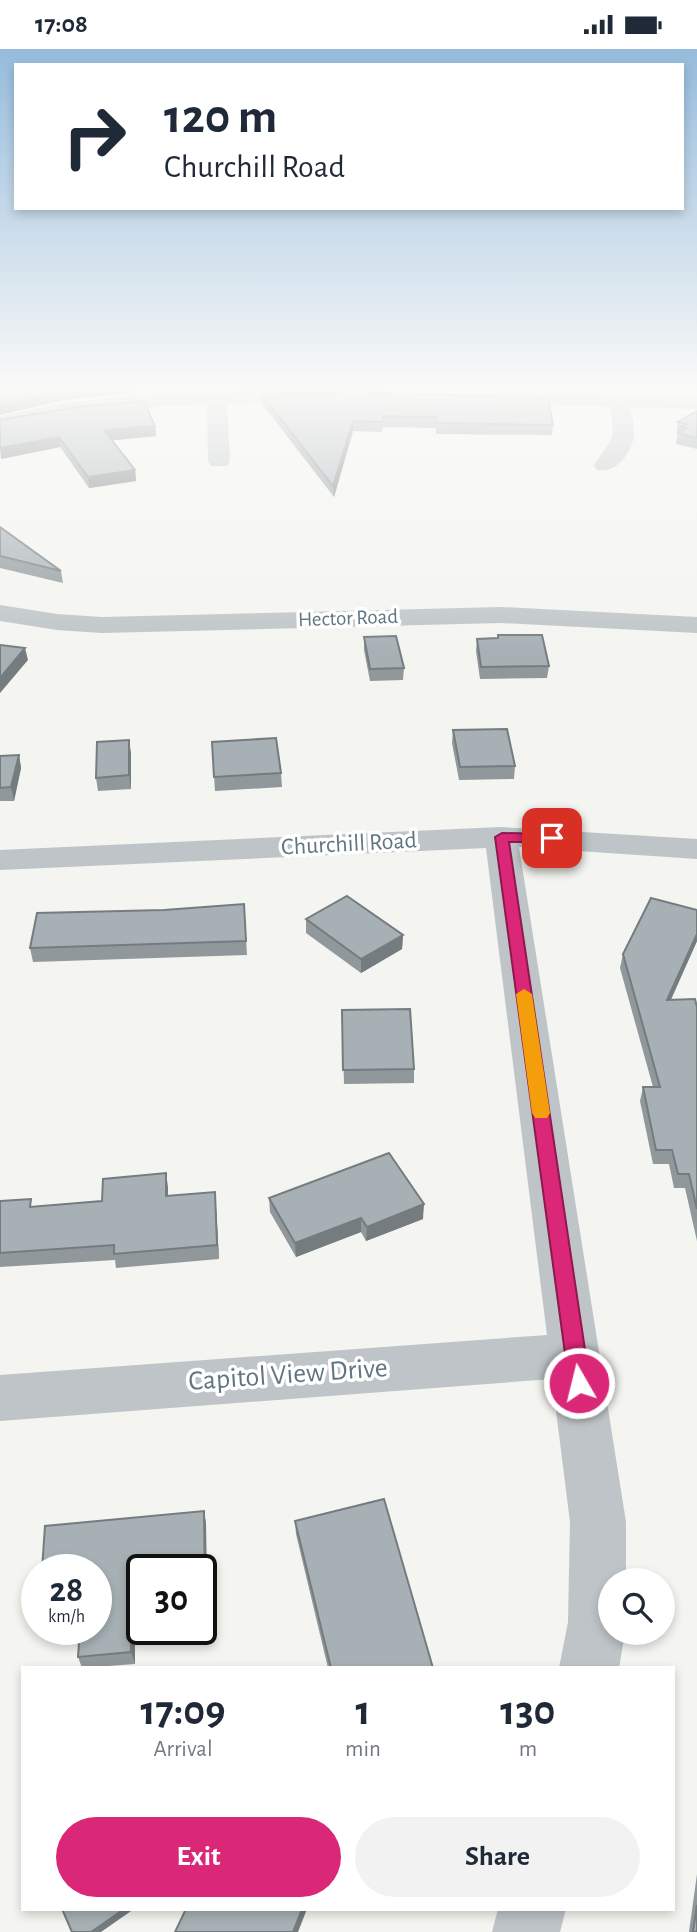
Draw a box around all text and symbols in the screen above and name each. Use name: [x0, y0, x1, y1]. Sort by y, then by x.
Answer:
text: 17:08: [35, 11, 88, 37]
icon: right: [49, 91, 140, 182]
text: 120 m: [164, 93, 277, 142]
text: Churchill Road: [164, 151, 345, 183]
street label: Hector Road: [298, 606, 399, 630]
pin: [522, 808, 582, 868]
icon: arrive: [533, 819, 571, 857]
street label: Churchill Road: [281, 828, 417, 860]
position arrow: [542, 1346, 616, 1420]
street label: Capitol View Drive: [187, 1354, 389, 1396]
speed limit sign: 30: [126, 1554, 217, 1645]
map controls: [598, 1568, 675, 1645]
button: search: [598, 1568, 675, 1645]
text: 28: [50, 1573, 83, 1608]
text: km/h: [48, 1608, 85, 1626]
text: 17:09: [140, 1690, 226, 1732]
text: 1: [355, 1690, 371, 1732]
text: 130: [500, 1690, 555, 1732]
text: Arrival: [153, 1738, 213, 1761]
text: min: [345, 1738, 381, 1761]
text: m: [519, 1738, 537, 1761]
button: Exit: [56, 1817, 341, 1897]
button: Share: [355, 1817, 640, 1897]

